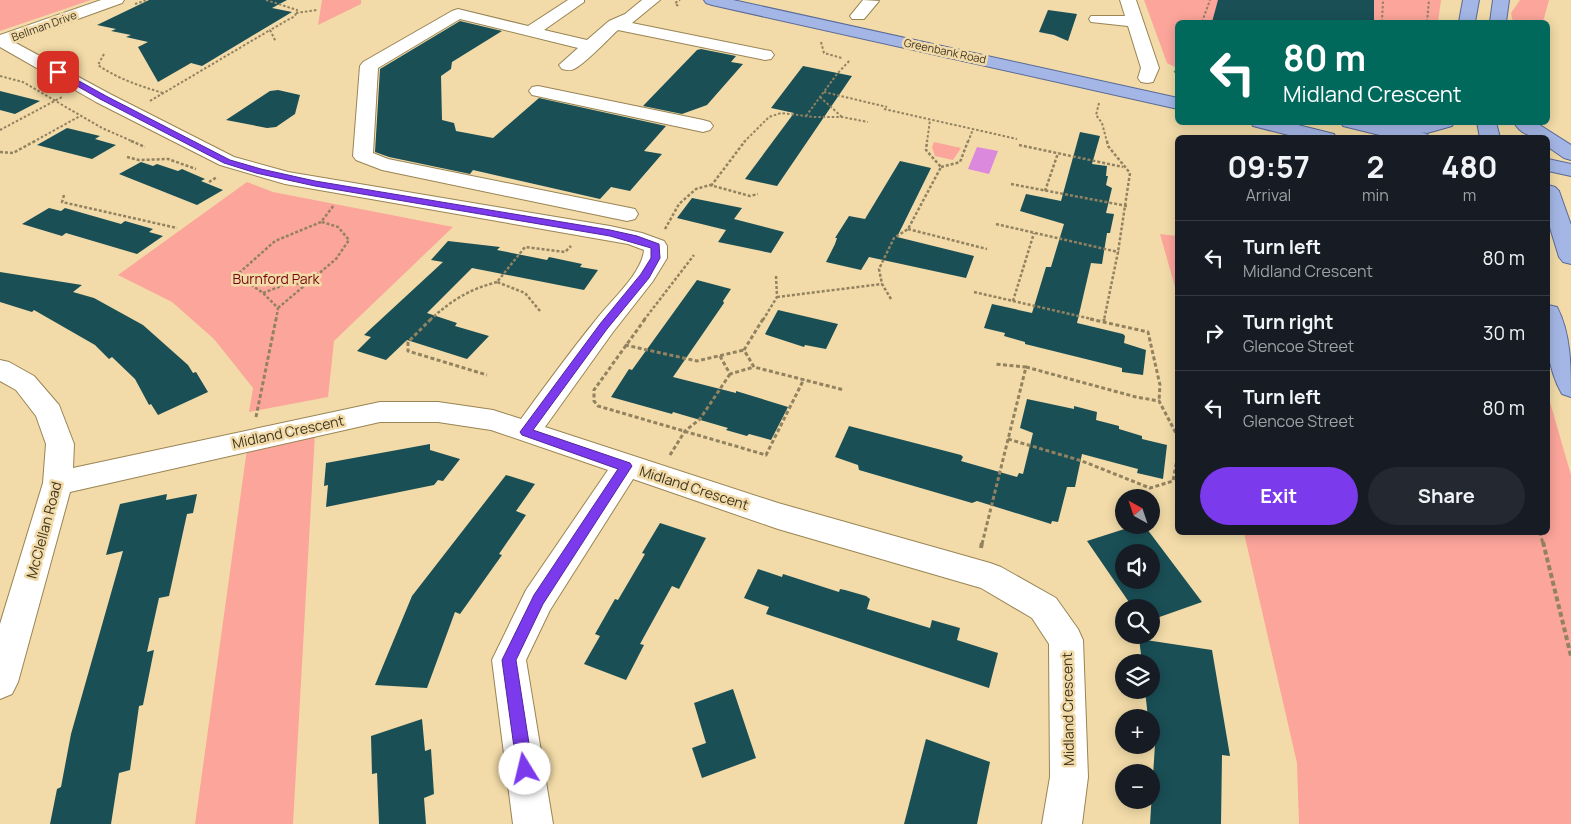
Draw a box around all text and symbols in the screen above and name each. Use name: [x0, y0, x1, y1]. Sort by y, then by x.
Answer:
street label: Bellman Drive: [9, 7, 79, 44]
street label: Greenbank Road: [903, 34, 988, 67]
text: 80 m: [1283, 34, 1366, 82]
icon: left: [1200, 40, 1265, 105]
pin: [37, 51, 79, 93]
icon: arrive: [44, 58, 72, 86]
text: Midland Crescent: [1283, 79, 1462, 109]
text: 09:57: [1227, 146, 1310, 187]
text: 2: [1367, 146, 1384, 187]
text: 480: [1441, 146, 1498, 187]
text: Arrival: [1246, 184, 1291, 206]
text: min: [1362, 184, 1389, 206]
text: m: [1463, 184, 1476, 206]
text: Turn left: [1243, 234, 1321, 260]
icon: left: [1200, 244, 1228, 272]
text: 80 m: [1482, 245, 1525, 271]
text: Midland Crescent: [1243, 260, 1373, 282]
park label: Burnford Park: [232, 269, 321, 288]
text: Turn right: [1243, 309, 1333, 335]
icon: right: [1200, 319, 1228, 347]
text: 30 m: [1483, 320, 1525, 346]
text: Glencoe Street: [1243, 335, 1354, 357]
text: Turn left: [1243, 384, 1321, 410]
icon: left: [1200, 394, 1228, 422]
text: 80 m: [1482, 395, 1525, 421]
street label: Midland Crescent: [230, 410, 346, 453]
text: Glencoe Street: [1243, 410, 1354, 432]
street label: Midland Crescent: [637, 461, 751, 514]
button: Exit: [1200, 467, 1358, 525]
button: Share: [1368, 467, 1525, 525]
street label: McClellan Road: [21, 479, 66, 580]
north arrow: [1115, 489, 1160, 534]
map controls: [1115, 489, 1160, 809]
button: sound: [1115, 544, 1160, 589]
button: search: [1115, 599, 1160, 644]
street label: Midland Crescent: [1057, 652, 1078, 766]
button: layers: [1115, 654, 1160, 699]
button: +: [1115, 709, 1160, 754]
position arrow: [498, 742, 550, 794]
button: −: [1115, 764, 1160, 809]

